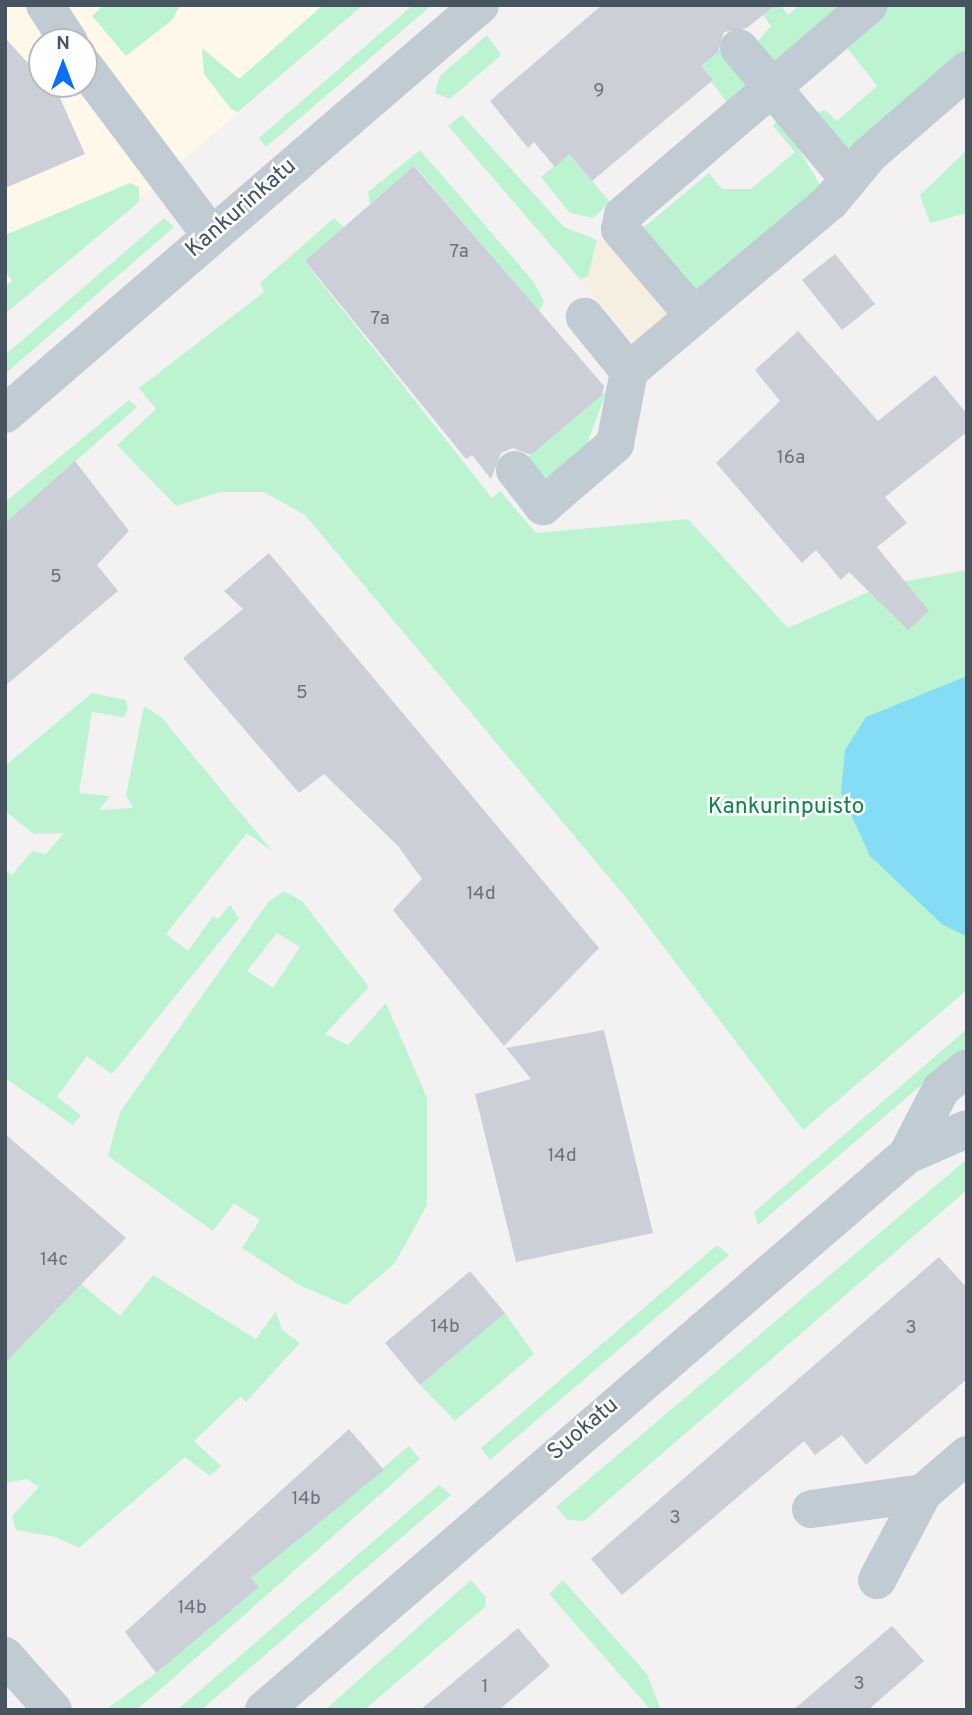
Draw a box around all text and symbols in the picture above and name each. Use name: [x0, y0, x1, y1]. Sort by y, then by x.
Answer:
north arrow: [28, 28, 98, 98]
text: N: [56, 32, 70, 56]
house number: 9: [593, 81, 605, 103]
street label: Kankurinkatu: [181, 154, 303, 264]
house number: 7a: [449, 242, 469, 264]
house number: 7a: [370, 309, 390, 331]
house number: 16a: [777, 448, 805, 470]
house number: 5: [50, 567, 62, 589]
house number: 5: [296, 683, 308, 705]
park label: Kankurinpuisto: [708, 794, 864, 822]
house number: 14d: [466, 884, 496, 906]
house number: 14d: [547, 1146, 577, 1168]
house number: 14c: [40, 1250, 68, 1272]
house number: 14b: [430, 1317, 460, 1339]
house number: 3: [905, 1318, 917, 1340]
street label: Suokatu: [543, 1392, 625, 1468]
house number: 14b: [291, 1489, 321, 1511]
house number: 3: [669, 1508, 681, 1530]
house number: 14b: [177, 1598, 207, 1620]
house number: 3: [853, 1674, 865, 1696]
house number: 1: [481, 1677, 489, 1699]

